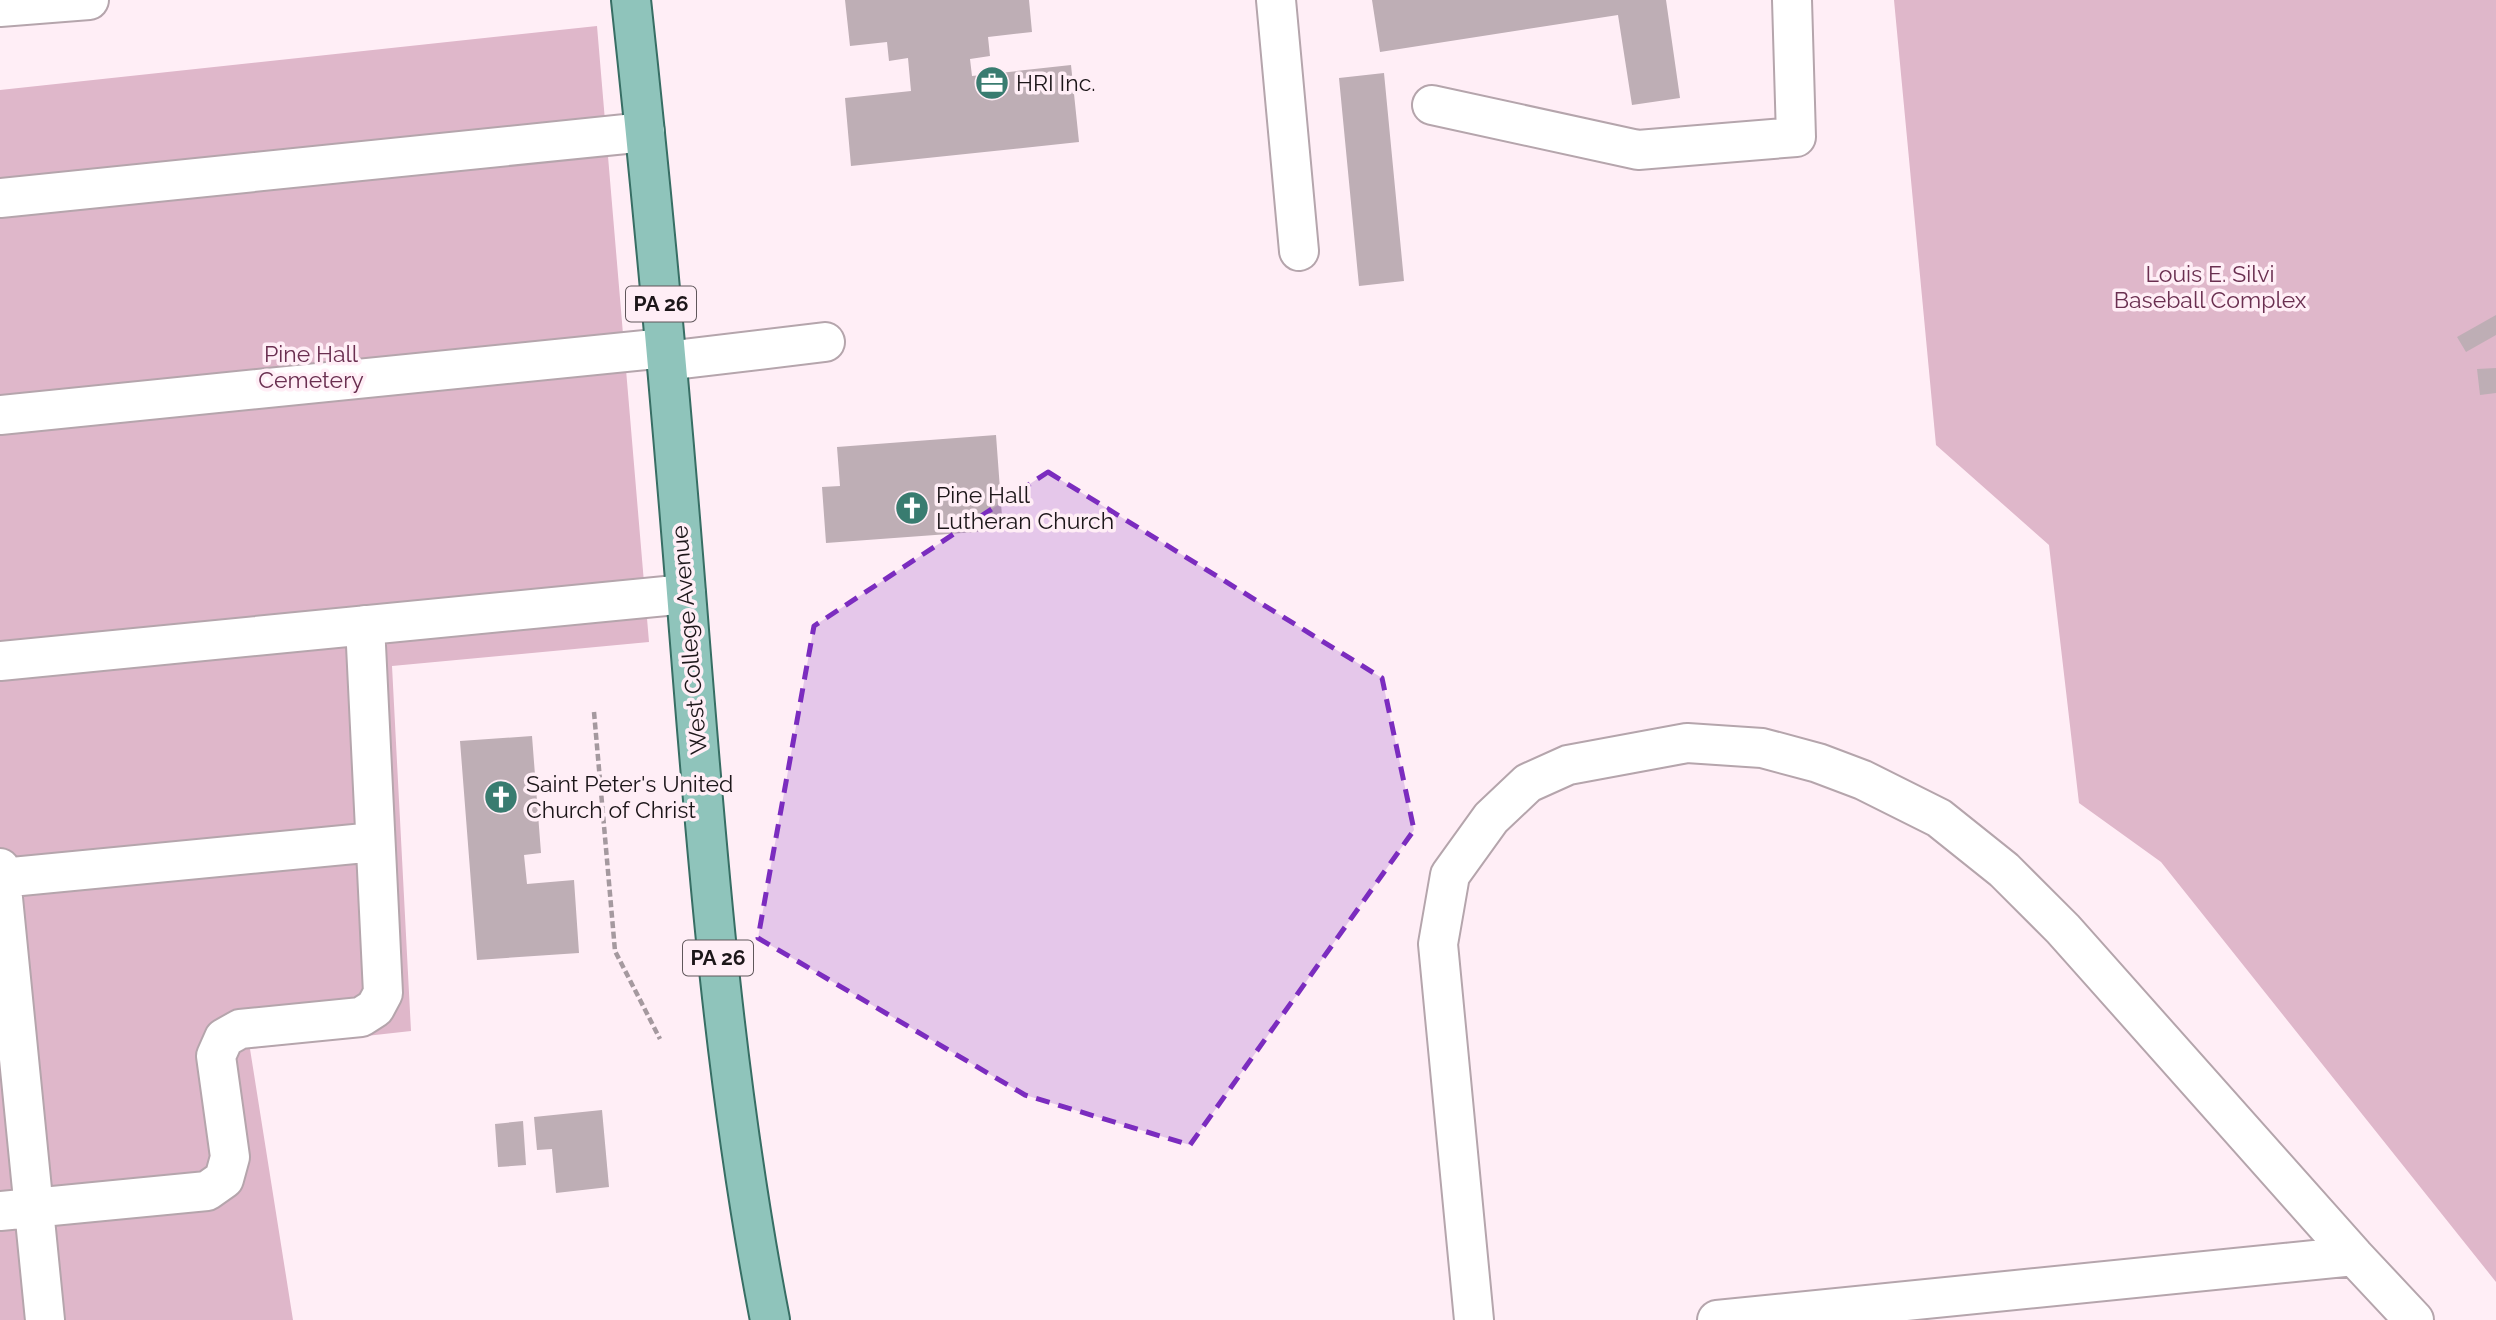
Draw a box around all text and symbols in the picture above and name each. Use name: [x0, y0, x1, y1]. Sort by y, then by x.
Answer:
office icon: HRI Inc.: [973, 64, 1011, 102]
place label: HRI Inc.: [1016, 69, 1096, 96]
park label: Louis E. Silvi Baseball Complex: [2114, 260, 2307, 313]
road number: PA 26: [626, 286, 696, 322]
park label: Pine Hall Cemetery: [258, 340, 364, 393]
place label: Pine Hall Lutheran Church: [936, 481, 1114, 534]
church icon: Pine Hall Lutheran Church: [893, 489, 931, 527]
street label: West College Avenue: [665, 524, 712, 756]
place label: Saint Peter's United Church of Christ: [526, 770, 733, 823]
church icon: Saint Peter's United Church of Christ: [482, 778, 520, 816]
road number: PA 26: [683, 940, 753, 976]

